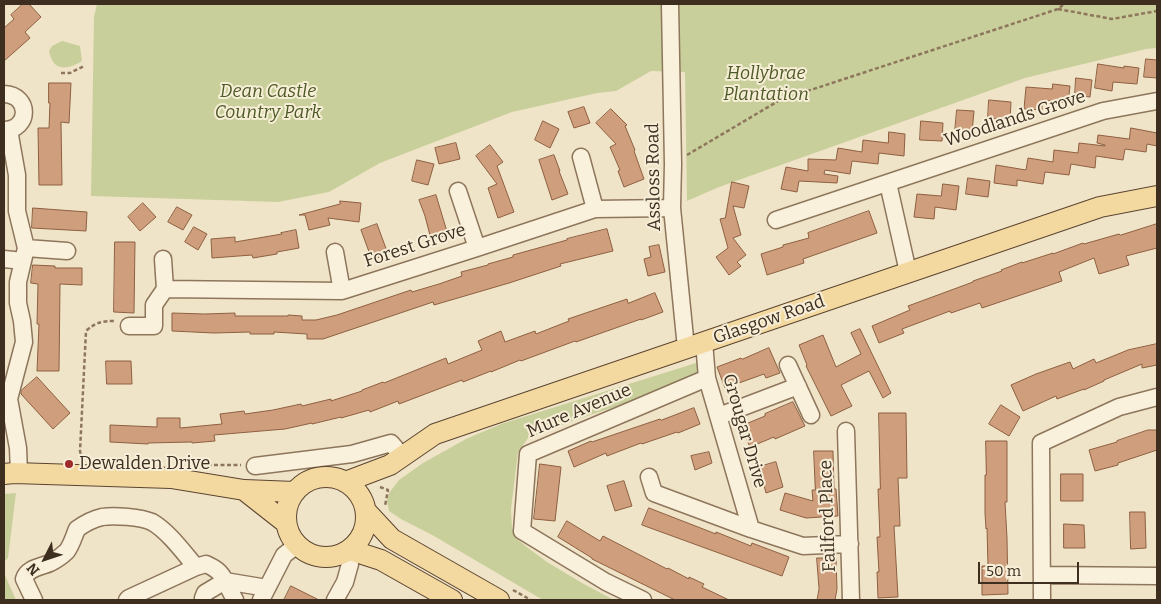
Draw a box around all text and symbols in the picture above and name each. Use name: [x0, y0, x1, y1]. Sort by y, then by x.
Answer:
park label: Hollybrae Plantation: [723, 63, 809, 106]
park label: Dean Castle Country Park: [215, 81, 321, 124]
street label: Woodlands Grove: [942, 86, 1088, 152]
street label: Assloss Road: [642, 123, 666, 231]
street label: Forest Grove: [361, 219, 469, 273]
street label: Glasgow Road: [710, 291, 828, 349]
street label: Grougar Drive: [717, 371, 771, 491]
street label: Mure Avenue: [523, 379, 635, 443]
place label: Dewalden Drive: [79, 453, 210, 475]
marker: Dewalden Drive: [63, 458, 75, 470]
street label: Failford Place: [815, 460, 841, 572]
north arrow: [20, 534, 70, 584]
scale bar: [981, 552, 1082, 584]
text: N: [23, 560, 43, 579]
text: 50 m: [986, 562, 1021, 580]

